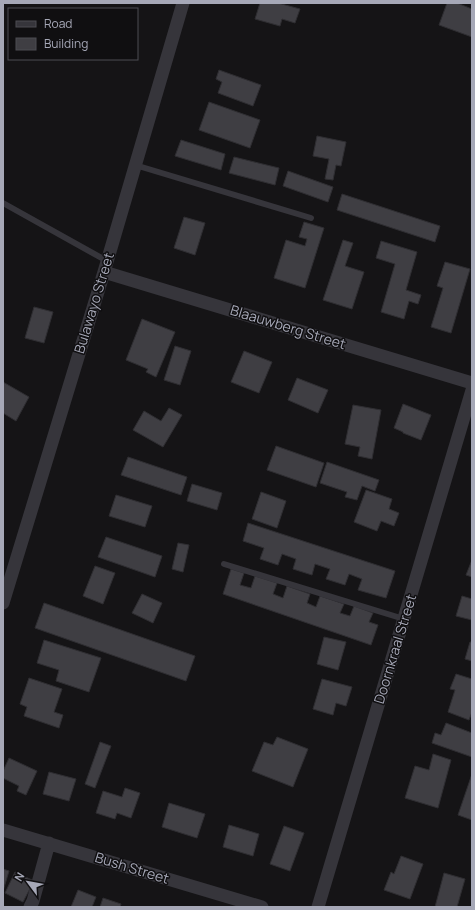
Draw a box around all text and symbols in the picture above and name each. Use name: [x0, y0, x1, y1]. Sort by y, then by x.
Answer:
legend: [8, 8, 138, 60]
text: Road: [44, 15, 72, 32]
text: Building: [44, 35, 88, 52]
street label: Bulawayo Street: [69, 250, 118, 356]
street label: Blaauwberg Street: [228, 300, 349, 353]
street label: Doornkraal Street: [369, 591, 420, 706]
street label: Bush Street: [93, 847, 172, 888]
north arrow: [8, 862, 48, 902]
text: N: [11, 869, 28, 884]

